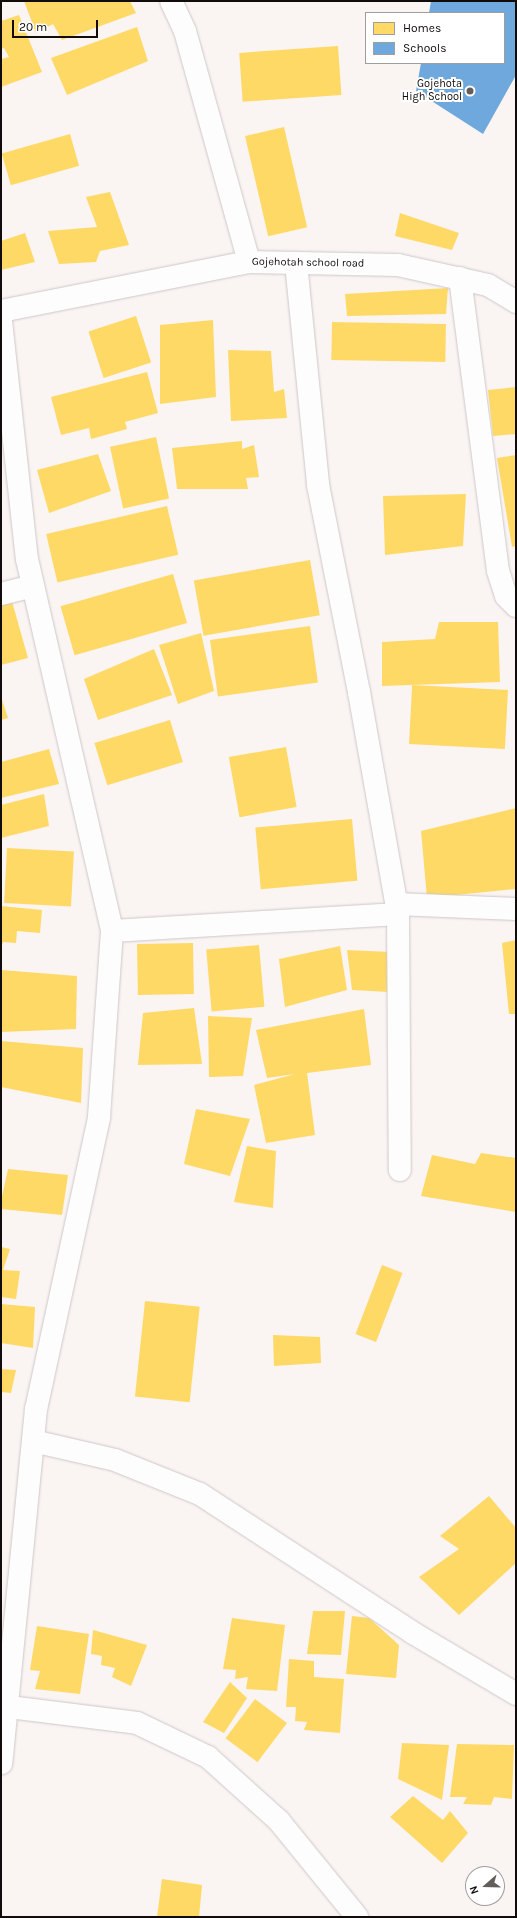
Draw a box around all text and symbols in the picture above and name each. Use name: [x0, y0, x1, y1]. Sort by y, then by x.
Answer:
scale bar: [14, 12, 100, 38]
legend: [365, 12, 505, 64]
text: 20 m: [19, 20, 47, 34]
text: Homes: [403, 21, 441, 35]
text: Schools: [403, 41, 446, 55]
place label: Gojehota High School: [402, 78, 462, 104]
marker: Gojehota High School: [465, 86, 475, 96]
street label: Gojehotah school road: [252, 255, 364, 271]
north arrow: [465, 1866, 505, 1906]
text: N: [467, 1884, 482, 1896]

